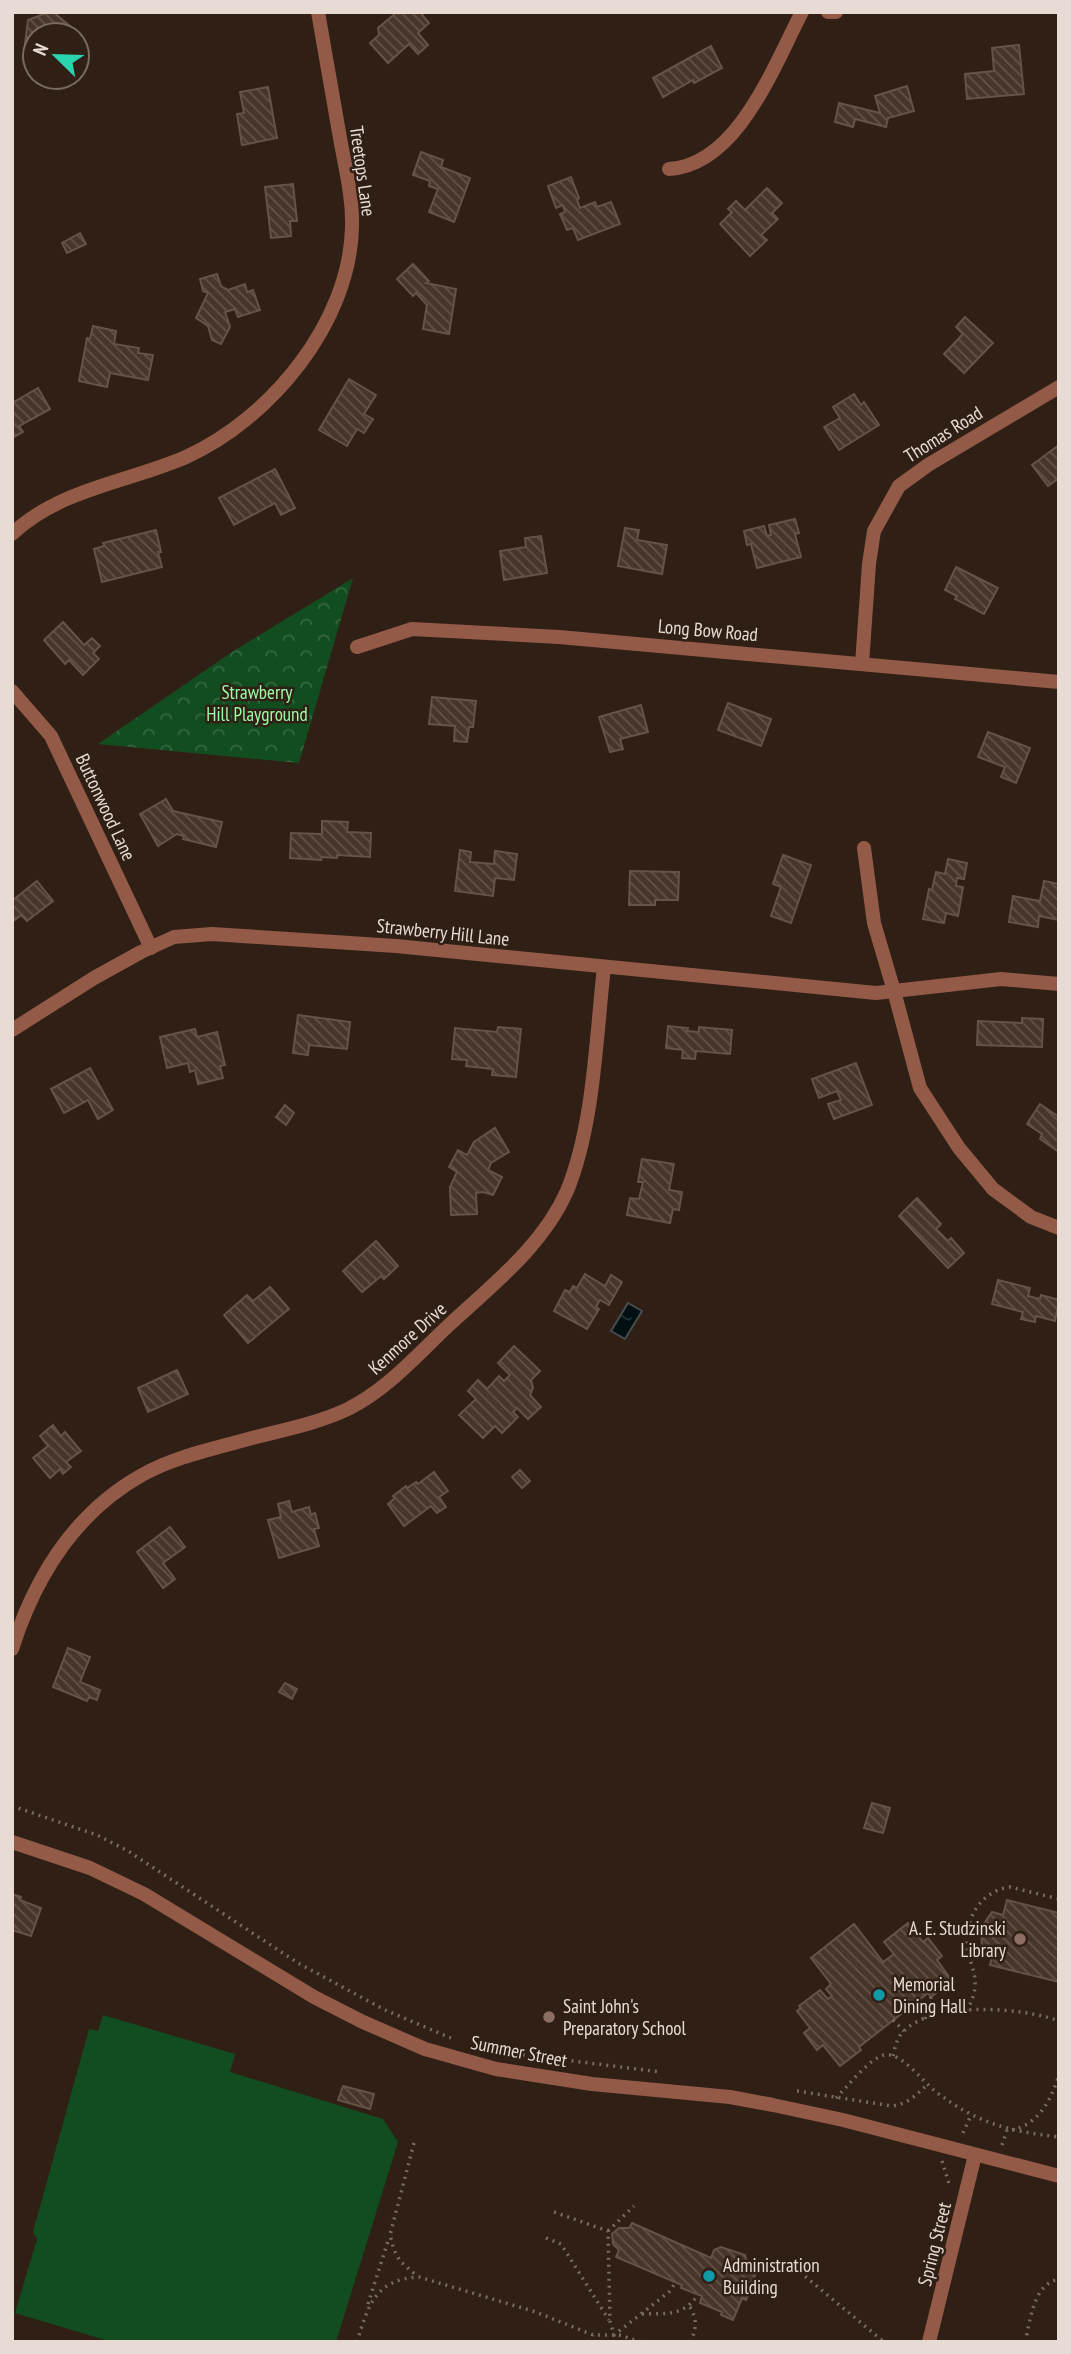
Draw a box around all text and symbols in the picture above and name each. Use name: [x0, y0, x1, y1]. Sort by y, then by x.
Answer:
north arrow: [21, 21, 91, 91]
text: N: [27, 40, 53, 59]
street label: Treetops Lane: [345, 124, 381, 218]
street label: Thomas Road: [899, 401, 987, 467]
street label: Long Bow Road: [657, 614, 759, 646]
park label: Strawberry Hill Playground: [206, 680, 308, 726]
street label: Buttonwood Lane: [71, 750, 141, 864]
street label: Strawberry Hill Lane: [376, 913, 511, 951]
street label: Kenmore Drive: [363, 1297, 451, 1379]
place label: A. E. Studzinski Library: [909, 1916, 1007, 1962]
marker: A. E. Studzinski Library: [1012, 1931, 1028, 1947]
place label: Memorial Dining Hall: [893, 1972, 967, 2018]
marker: Memorial Dining Hall: [871, 1987, 887, 2003]
place label: Saint John's Preparatory School: [563, 1994, 687, 2040]
marker: Saint John's Preparatory School: [541, 2009, 557, 2025]
street label: Summer Street: [469, 2030, 570, 2072]
street label: Spring Street: [912, 2199, 956, 2288]
place label: Administration Building: [723, 2253, 820, 2299]
marker: Administration Building: [701, 2268, 717, 2284]

